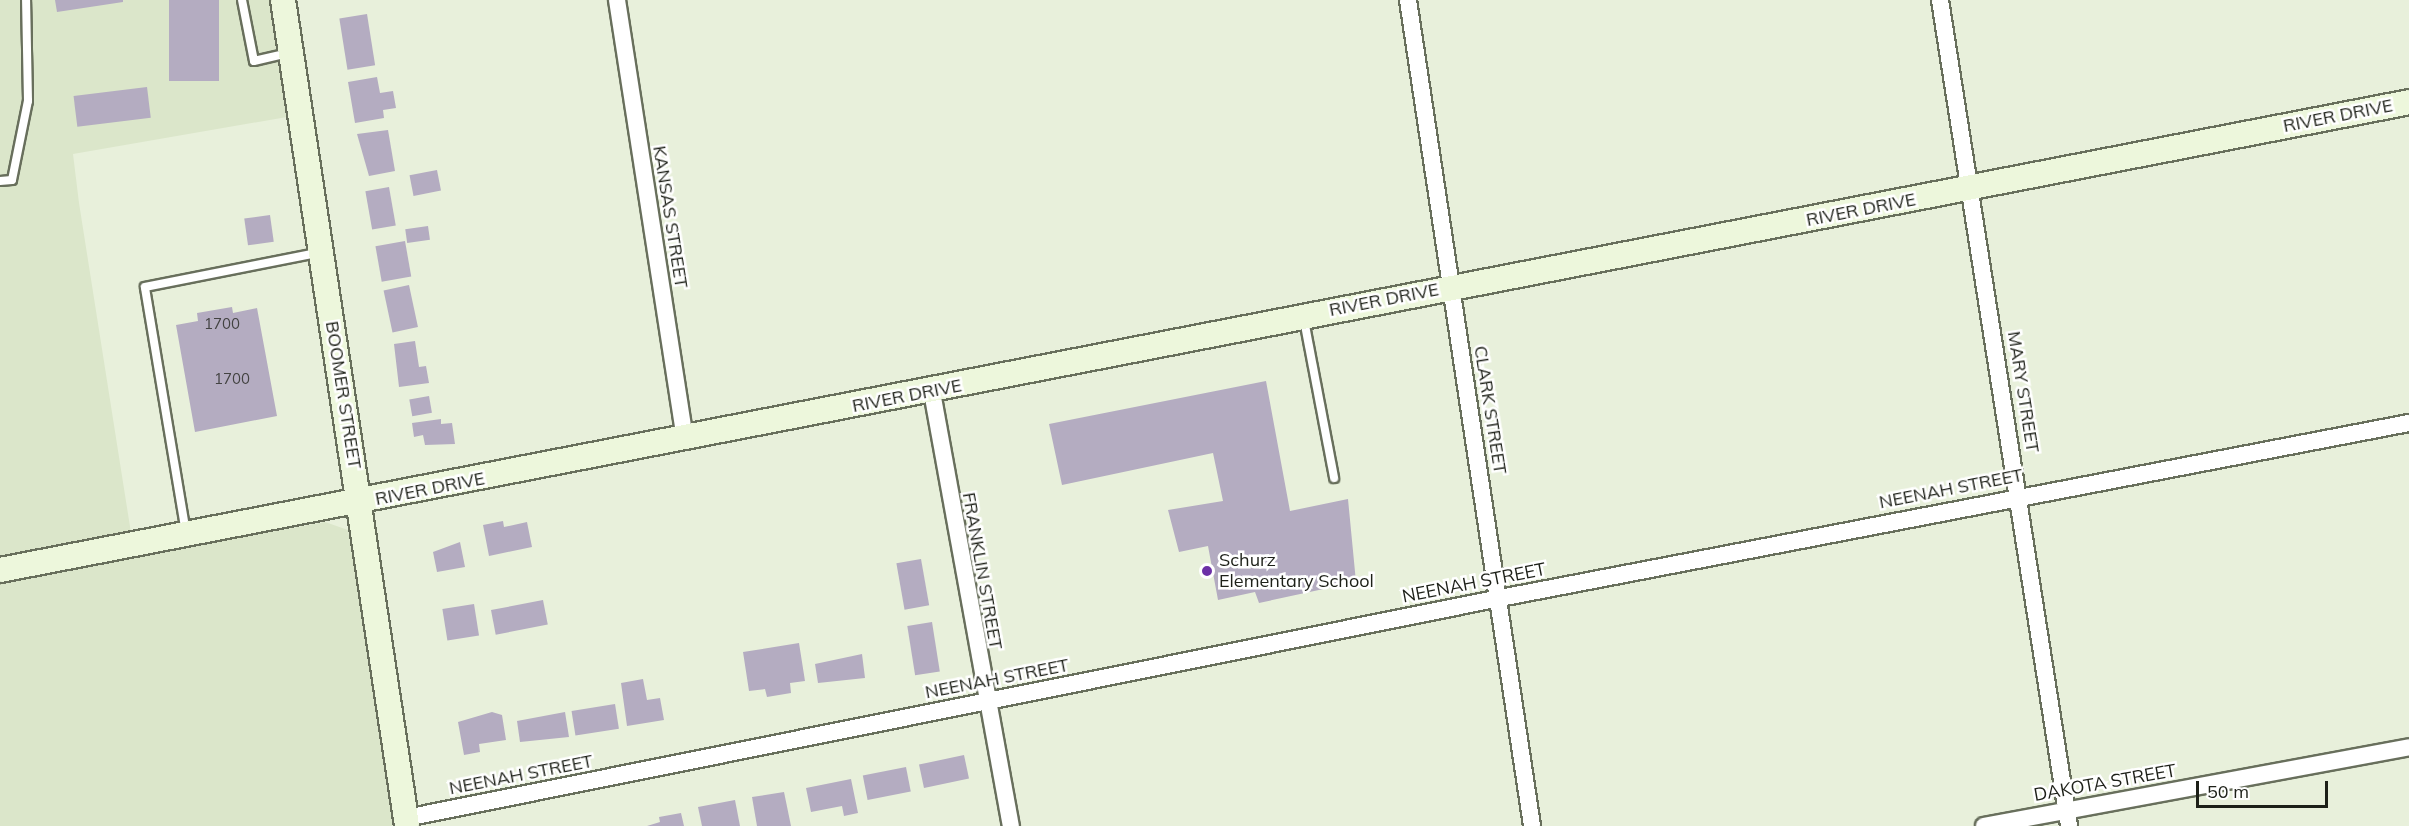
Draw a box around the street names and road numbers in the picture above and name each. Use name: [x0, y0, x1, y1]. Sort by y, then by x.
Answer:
street label: RIVER DRIVE: [2281, 95, 2395, 137]
street label: KANSAS STREET: [648, 144, 692, 290]
street label: RIVER DRIVE: [1804, 189, 1918, 231]
street label: RIVER DRIVE: [1327, 279, 1441, 321]
street label: BOOMER STREET: [321, 320, 365, 470]
street label: MARY STREET: [2003, 330, 2043, 454]
street label: CLARK STREET: [1469, 344, 1511, 476]
street label: RIVER DRIVE: [850, 375, 964, 417]
street label: NEENAH STREET: [1877, 464, 2025, 514]
street label: RIVER DRIVE: [373, 468, 487, 510]
street label: FRANKLIN STREET: [958, 491, 1006, 651]
street label: NEENAH STREET: [1400, 558, 1548, 608]
street label: NEENAH STREET: [923, 654, 1071, 704]
street label: NEENAH STREET: [447, 750, 595, 800]
street label: DAKOTA STREET: [2032, 760, 2178, 806]

